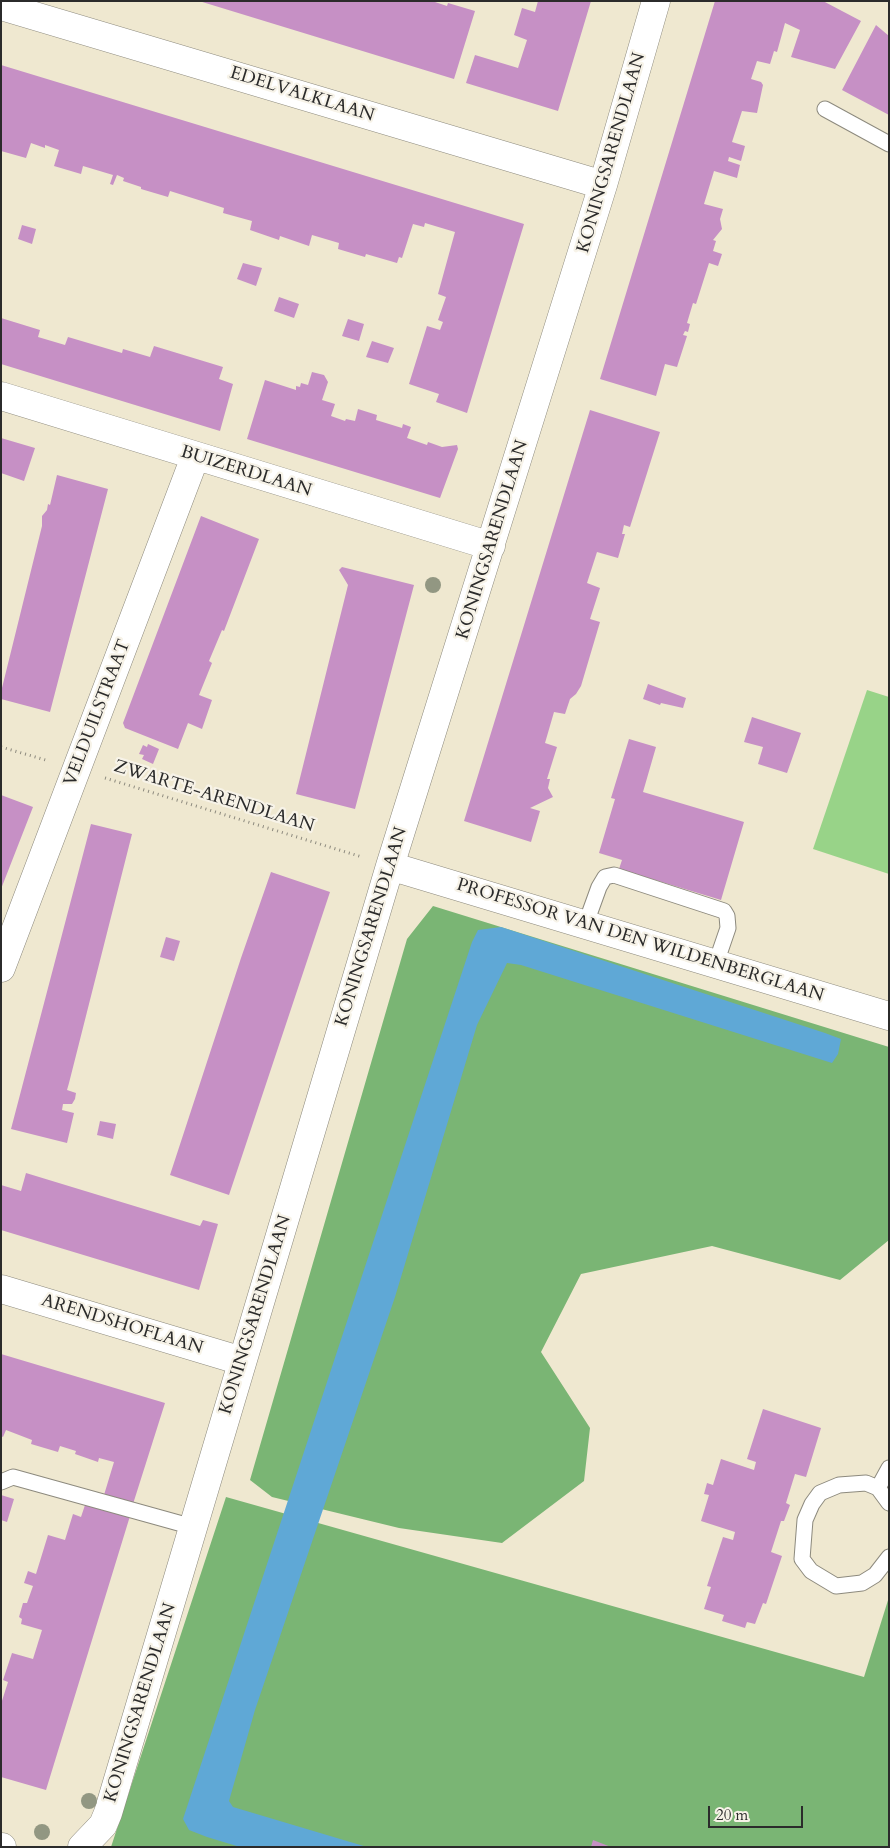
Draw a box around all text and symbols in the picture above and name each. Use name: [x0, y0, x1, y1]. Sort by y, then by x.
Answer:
street label: KONINGSARENDLAAN: [573, 50, 651, 256]
street label: EDELVALKLAAN: [227, 63, 377, 127]
street label: KONINGSARENDLAAN: [452, 438, 534, 642]
street label: BUIZERDLAAN: [178, 442, 314, 502]
street label: VELDUILSTRAAT: [60, 637, 136, 789]
street label: ZWARTE-ARENDLAAN: [111, 756, 317, 838]
street label: KONINGSARENDLAAN: [331, 825, 413, 1029]
street label: PROFESSOR VAN DEN WILDENBERGLAAN: [454, 875, 826, 1007]
street label: KONINGSARENDLAAN: [215, 1213, 297, 1417]
street label: ARENDSHOFLAAN: [38, 1290, 206, 1360]
street label: KONINGSARENDLAAN: [100, 1601, 182, 1805]
scale bar: [710, 1796, 805, 1828]
text: 20 m: [716, 1805, 748, 1825]

